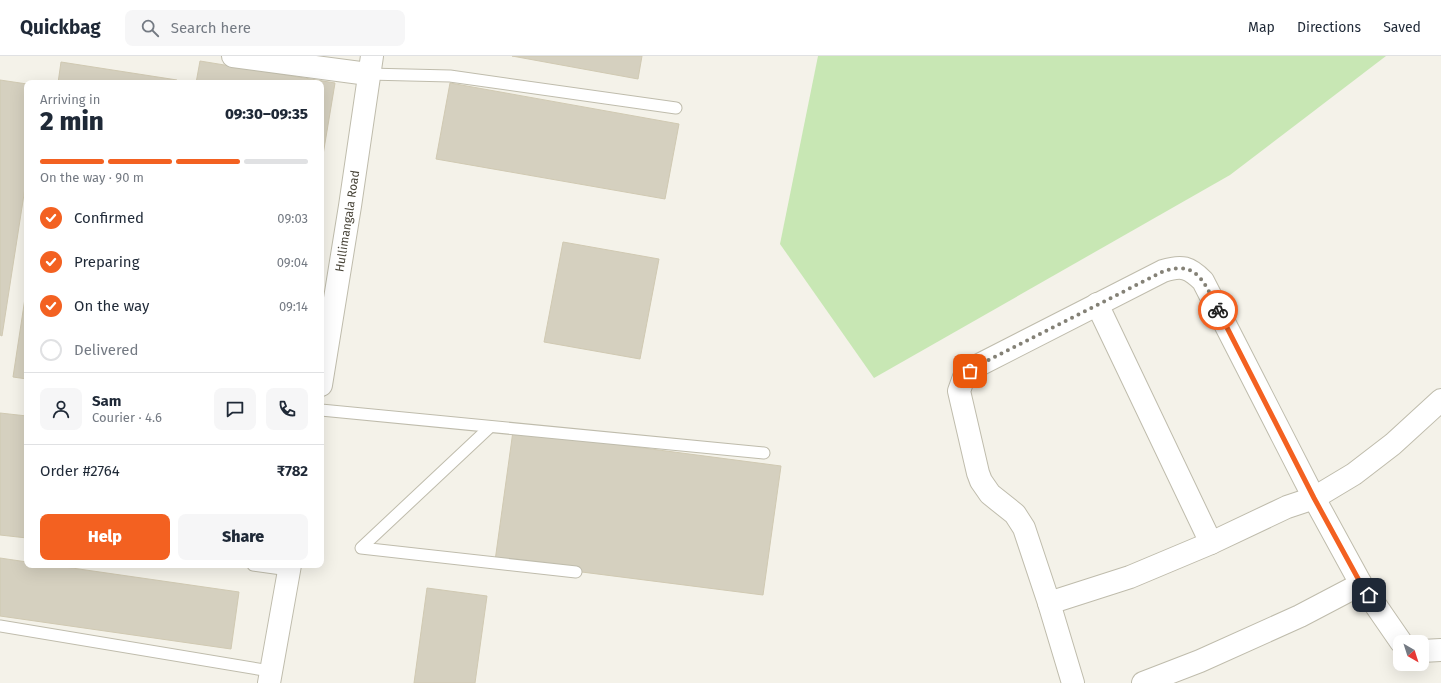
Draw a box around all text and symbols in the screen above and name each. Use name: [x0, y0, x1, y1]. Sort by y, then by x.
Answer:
search box: [125, 10, 405, 46]
text: Quickbag: [20, 16, 101, 39]
icon: search: [139, 17, 161, 39]
text: Search here: [171, 19, 251, 37]
text: Map: [1248, 19, 1275, 36]
text: Directions: [1297, 19, 1361, 36]
text: Saved: [1383, 19, 1421, 36]
text: Arriving in: [40, 92, 100, 107]
text: 09:30–09:35: [225, 105, 308, 123]
text: 2 min: [40, 106, 104, 137]
street label: Hullimangala Road: [332, 169, 362, 273]
text: On the way · 90 m: [40, 170, 144, 185]
icon: check: [40, 207, 62, 229]
text: Confirmed: [74, 209, 144, 227]
text: 09:03: [277, 211, 308, 226]
icon: check: [40, 251, 62, 273]
text: Preparing: [74, 253, 139, 271]
text: 09:04: [277, 255, 308, 270]
courier: [1198, 290, 1238, 330]
icon: check: [40, 295, 62, 317]
text: On the way: [74, 297, 149, 315]
text: 09:14: [279, 299, 308, 314]
icon: bike: [1207, 299, 1229, 321]
text: Delivered: [74, 341, 138, 359]
pin: [953, 354, 987, 388]
icon: bag: [959, 360, 981, 382]
button: person: [40, 388, 82, 430]
button: chat: [214, 388, 256, 430]
button: phone: [266, 388, 308, 430]
text: Sam: [92, 392, 121, 410]
text: Courier · 4.6: [92, 410, 162, 425]
text: Order #2764: [40, 462, 120, 480]
text: ₹782: [277, 462, 308, 480]
button: Help: [40, 514, 170, 560]
button: Share: [178, 514, 308, 560]
pin: [1352, 578, 1386, 612]
icon: home: [1358, 584, 1380, 606]
north arrow: [1393, 635, 1429, 671]
map controls: [1393, 635, 1429, 671]

